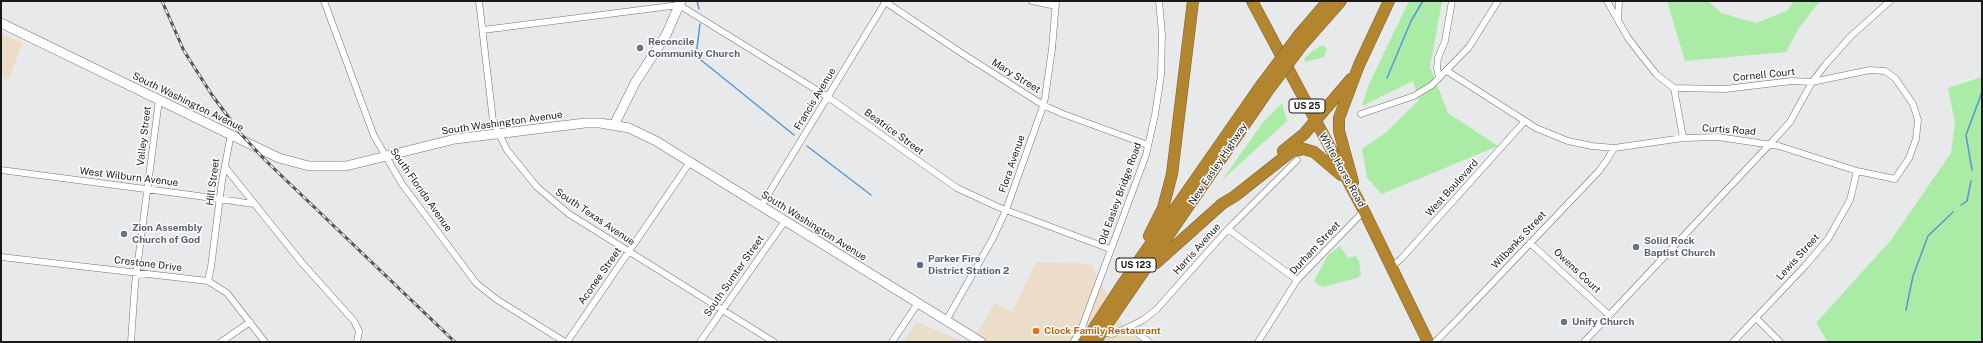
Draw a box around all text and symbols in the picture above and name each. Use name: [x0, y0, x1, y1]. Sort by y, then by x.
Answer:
place label: Reconcile Community Church: [648, 36, 740, 60]
marker: Reconcile Community Church: [635, 43, 645, 53]
street label: Mary Street: [989, 56, 1043, 96]
street label: Francis Avenue: [792, 66, 838, 132]
street label: Cornell Court: [1732, 66, 1796, 84]
street label: South Washington Avenue: [130, 70, 246, 134]
road number: US 25: [1289, 99, 1325, 113]
street label: Valley Street: [134, 105, 154, 167]
street label: Beatrice Street: [862, 106, 926, 158]
street label: South Washington Avenue: [441, 109, 563, 137]
street label: New Easley Highway: [1186, 121, 1250, 207]
street label: Curtis Road: [1702, 122, 1756, 138]
street label: White Horse Road: [1316, 131, 1368, 209]
street label: Flora Avenue: [996, 133, 1028, 195]
street label: Old Easley Bridge Road: [1096, 141, 1144, 247]
street label: South Florida Avenue: [388, 146, 454, 234]
street label: West Boulevard: [1423, 157, 1481, 219]
street label: Hill Street: [204, 158, 222, 206]
street label: West Wilburn Avenue: [79, 165, 179, 189]
street label: South Texas Avenue: [553, 186, 637, 248]
street label: South Washington Avenue: [759, 189, 869, 263]
street label: Wilbanks Street: [1489, 209, 1549, 271]
street label: Durham Street: [1287, 219, 1343, 277]
street label: Harris Avenue: [1171, 221, 1223, 277]
place label: Zion Assembly Church of God: [132, 222, 202, 246]
marker: Zion Assembly Church of God: [119, 229, 129, 239]
street label: Lewis Street: [1774, 231, 1822, 283]
street label: South Sumter Street: [701, 233, 767, 319]
place label: Solid Rock Baptist Church: [1644, 235, 1715, 258]
marker: Solid Rock Baptist Church: [1631, 242, 1641, 252]
street label: Aconee Street: [576, 245, 624, 307]
street label: Owens Court: [1551, 246, 1603, 296]
place label: Parker Fire District Station 2: [928, 253, 1009, 276]
street label: Crestone Drive: [113, 254, 183, 274]
road number: US 123: [1116, 258, 1156, 272]
marker: Parker Fire District Station 2: [915, 260, 925, 270]
place label: Unify Church: [1572, 316, 1634, 328]
marker: Unify Church: [1559, 317, 1569, 327]
place label: Clock Family Restaurant: [1044, 325, 1161, 337]
marker: Clock Family Restaurant: [1031, 326, 1041, 336]

